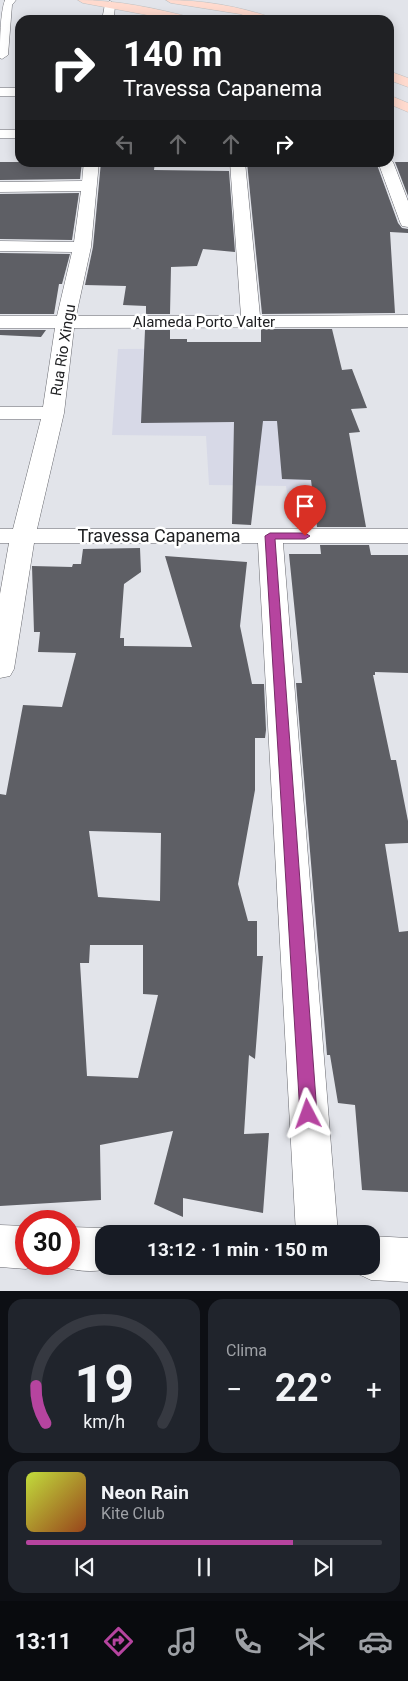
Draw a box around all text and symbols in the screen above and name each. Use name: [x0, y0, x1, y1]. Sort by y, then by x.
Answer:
text: 140 m: [123, 34, 222, 75]
icon: right: [40, 35, 105, 100]
text: Travessa Capanema: [123, 76, 322, 101]
icon: left: [111, 130, 139, 158]
icon: ahead: [164, 130, 192, 158]
icon: ahead: [217, 130, 245, 158]
icon: right: [270, 130, 298, 158]
street label: Rua Rio Xingu: [47, 303, 79, 397]
street label: Alameda Porto Valter: [133, 313, 275, 331]
pin: [284, 485, 326, 536]
icon: arrive: [291, 492, 319, 520]
street label: Travessa Capanema: [78, 525, 240, 546]
position arrow: [281, 1087, 333, 1139]
speed limit sign: 30: [15, 1210, 80, 1275]
text: 13:12 · 1 min · 150 m: [147, 1238, 328, 1261]
text: Clima: [226, 1341, 267, 1360]
text: 19: [74, 1354, 134, 1415]
text: 22°: [275, 1366, 333, 1410]
text: −: [226, 1373, 242, 1406]
text: +: [366, 1373, 382, 1406]
text: km/h: [83, 1411, 125, 1432]
text: Neon Rain: [101, 1481, 189, 1504]
text: Kite Club: [101, 1504, 165, 1523]
icon: previous: [71, 1553, 99, 1581]
icon: pause: [190, 1553, 218, 1581]
icon: next: [309, 1553, 337, 1581]
icon: directions: [101, 1624, 136, 1659]
icon: music: [165, 1624, 200, 1659]
icon: phone: [230, 1624, 265, 1659]
icon: climate: [294, 1624, 329, 1659]
icon: car: [358, 1624, 393, 1659]
text: 13:11: [15, 1629, 71, 1654]

